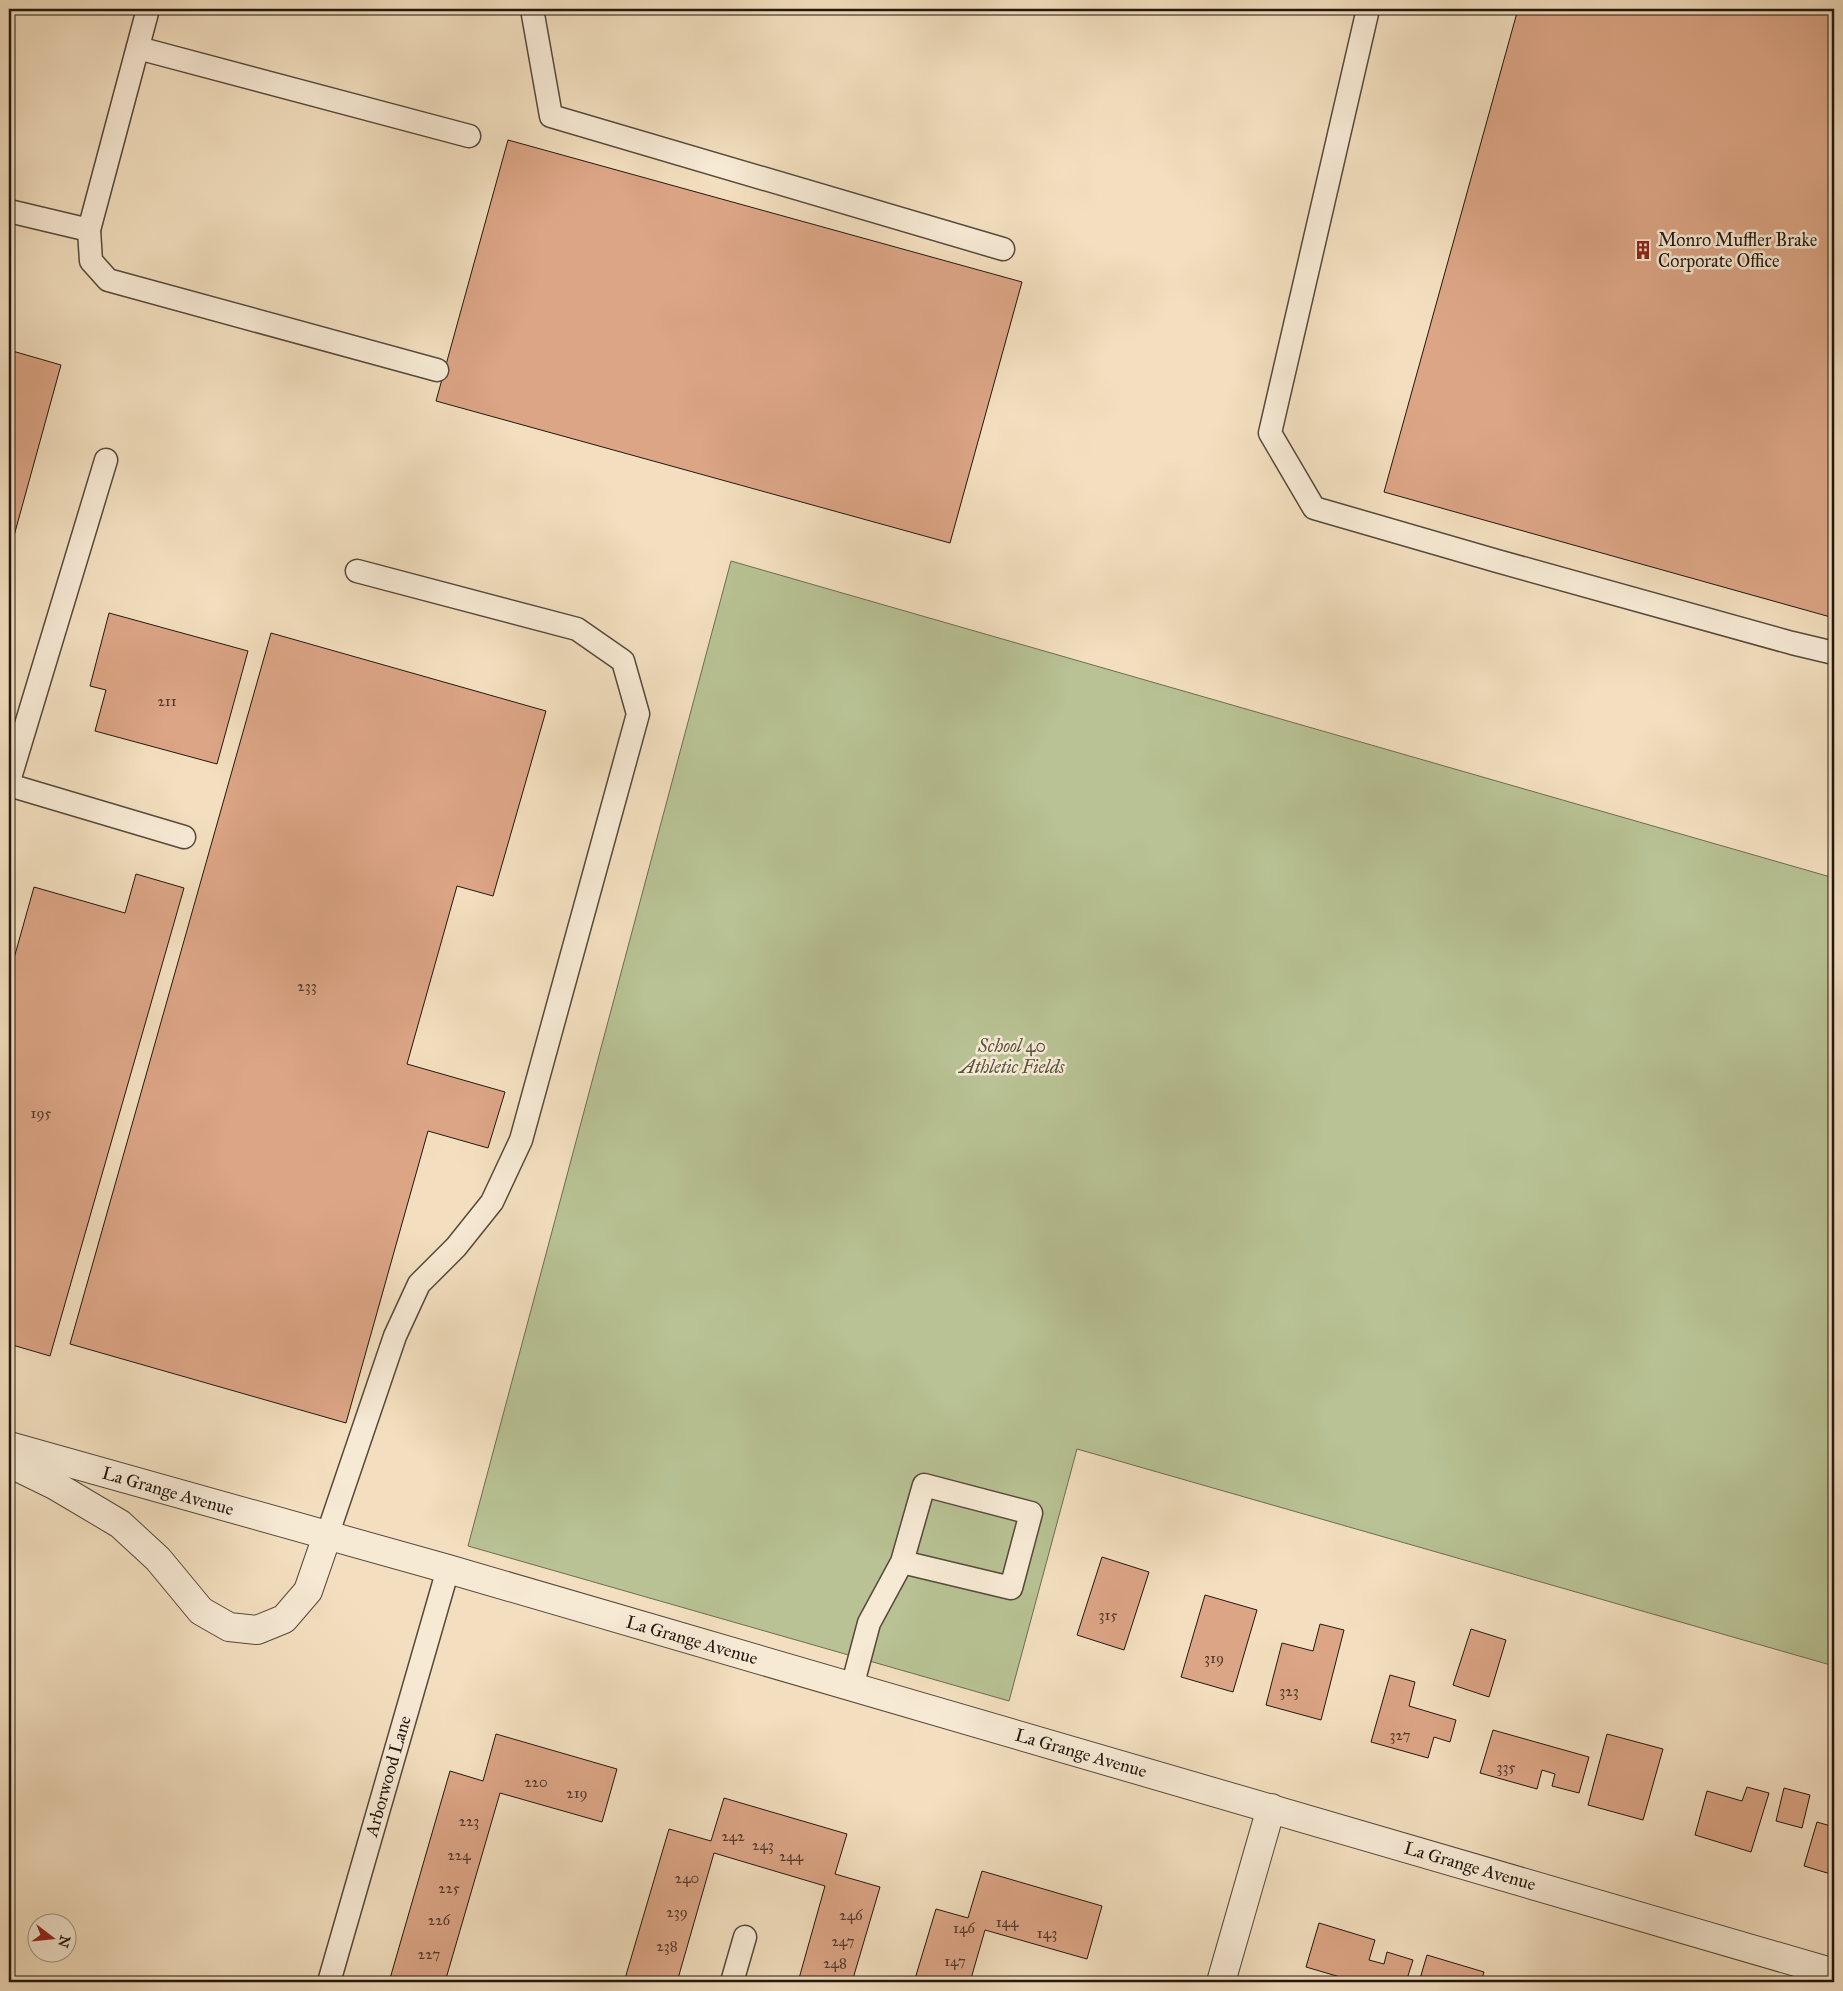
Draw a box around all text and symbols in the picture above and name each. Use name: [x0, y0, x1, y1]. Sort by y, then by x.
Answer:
place label: Monro Muffler Brake Corporate Office: [1658, 229, 1817, 272]
building icon: Monro Muffler Brake Corporate Office: [1632, 239, 1654, 261]
house number: 211: [157, 692, 177, 710]
house number: 233: [297, 977, 317, 995]
park label: School 40 Athletic Fields: [958, 1035, 1065, 1078]
house number: 195: [31, 1104, 51, 1122]
street label: La Grange Avenue: [99, 1462, 236, 1521]
house number: 315: [1099, 1606, 1117, 1624]
street label: La Grange Avenue: [623, 1611, 760, 1670]
house number: 319: [1204, 1649, 1224, 1667]
house number: 323: [1279, 1682, 1299, 1700]
street label: Arborwood Lane: [360, 1713, 416, 1840]
street label: La Grange Avenue: [1012, 1724, 1149, 1783]
house number: 327: [1390, 1726, 1411, 1744]
house number: 335: [1497, 1758, 1516, 1776]
house number: 220: [524, 1773, 548, 1791]
house number: 219: [566, 1784, 588, 1802]
house number: 223: [459, 1812, 479, 1830]
house number: 242: [721, 1827, 745, 1845]
house number: 243: [752, 1836, 774, 1854]
street label: La Grange Avenue: [1401, 1837, 1538, 1896]
house number: 224: [447, 1846, 471, 1864]
house number: 244: [779, 1847, 804, 1865]
house number: 240: [675, 1869, 699, 1887]
house number: 225: [438, 1879, 460, 1897]
house number: 239: [666, 1903, 688, 1921]
house number: 246: [839, 1906, 864, 1924]
house number: 226: [428, 1911, 452, 1929]
house number: 144: [996, 1913, 1019, 1931]
north arrow: [28, 1914, 78, 1964]
house number: 146: [953, 1919, 976, 1937]
house number: 143: [1037, 1924, 1057, 1942]
house number: 247: [831, 1932, 855, 1950]
text: N: [54, 1933, 74, 1950]
house number: 238: [656, 1937, 678, 1955]
house number: 227: [418, 1945, 440, 1963]
house number: 147: [944, 1952, 966, 1970]
house number: 248: [823, 1954, 847, 1972]

